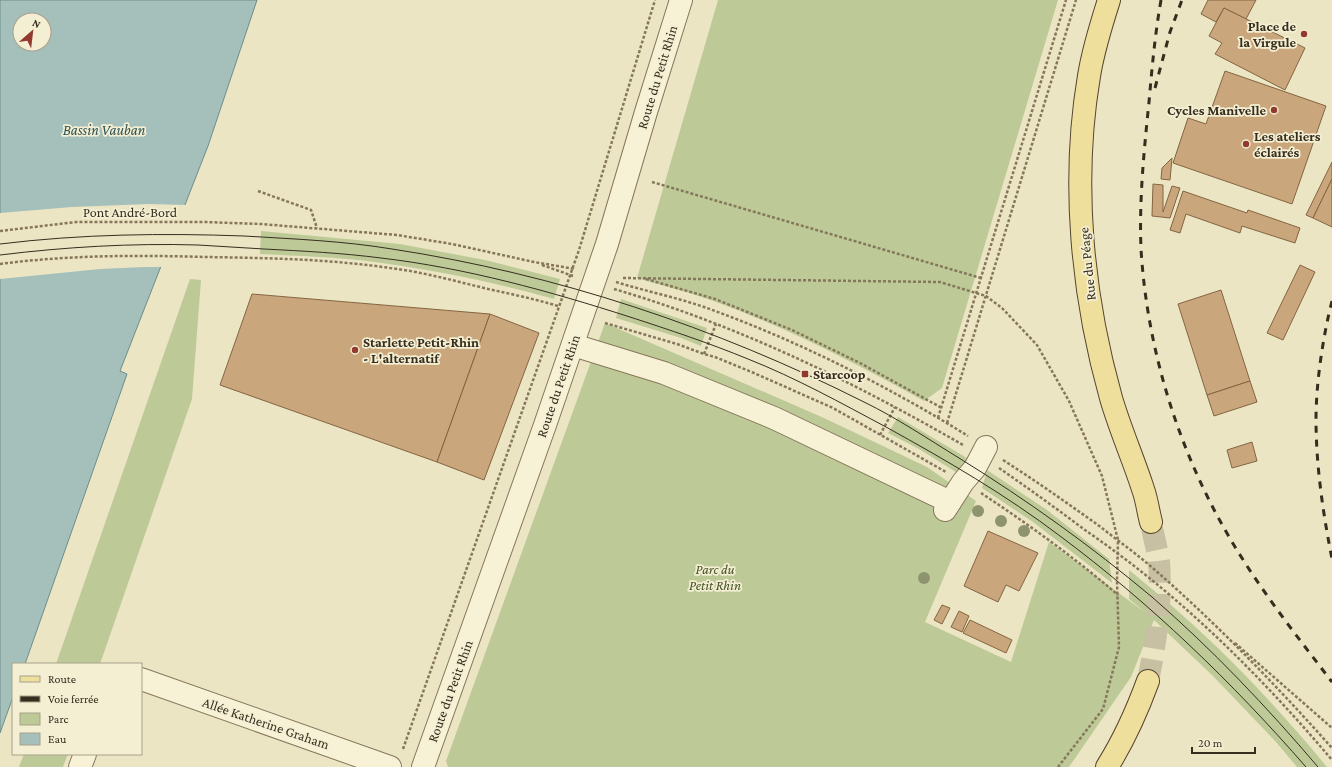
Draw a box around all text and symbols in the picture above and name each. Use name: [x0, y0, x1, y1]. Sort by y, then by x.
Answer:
north arrow: [12, 12, 52, 52]
text: N: [31, 16, 43, 30]
place label: Place de la Virgule: [1239, 18, 1296, 50]
street label: Route du Petit Rhin: [634, 23, 681, 131]
marker: Place de la Virgule: [1299, 29, 1309, 39]
place label: Cycles Manivelle: [1167, 102, 1266, 118]
marker: Cycles Manivelle: [1269, 105, 1279, 115]
water label: Bassin Vauban: [63, 122, 146, 138]
place label: Les ateliers éclairés: [1254, 128, 1321, 160]
marker: Les ateliers éclairés: [1241, 139, 1251, 149]
street label: Pont André-Bord: [83, 204, 178, 220]
street label: Rue du Péage: [1075, 227, 1099, 301]
street label: Route du Petit Rhin: [533, 332, 583, 439]
place label: Starlette Petit-Rhin - L'alternatif: [363, 334, 479, 366]
marker: Starlette Petit-Rhin - L'alternatif: [350, 345, 360, 355]
place label: Starcoop: [813, 366, 866, 382]
marker: Starcoop: [800, 369, 810, 379]
park label: Parc du Petit Rhin: [689, 561, 741, 593]
street label: Route du Petit Rhin: [424, 637, 476, 744]
legend: [12, 663, 142, 755]
text: Route: [48, 672, 76, 686]
text: Voie ferrée: [48, 692, 99, 706]
street label: Allée Katherine Graham: [200, 694, 332, 752]
text: Parc: [48, 712, 68, 726]
scale bar: [1192, 729, 1255, 755]
text: Eau: [48, 732, 67, 746]
text: 20 m: [1198, 736, 1223, 750]

